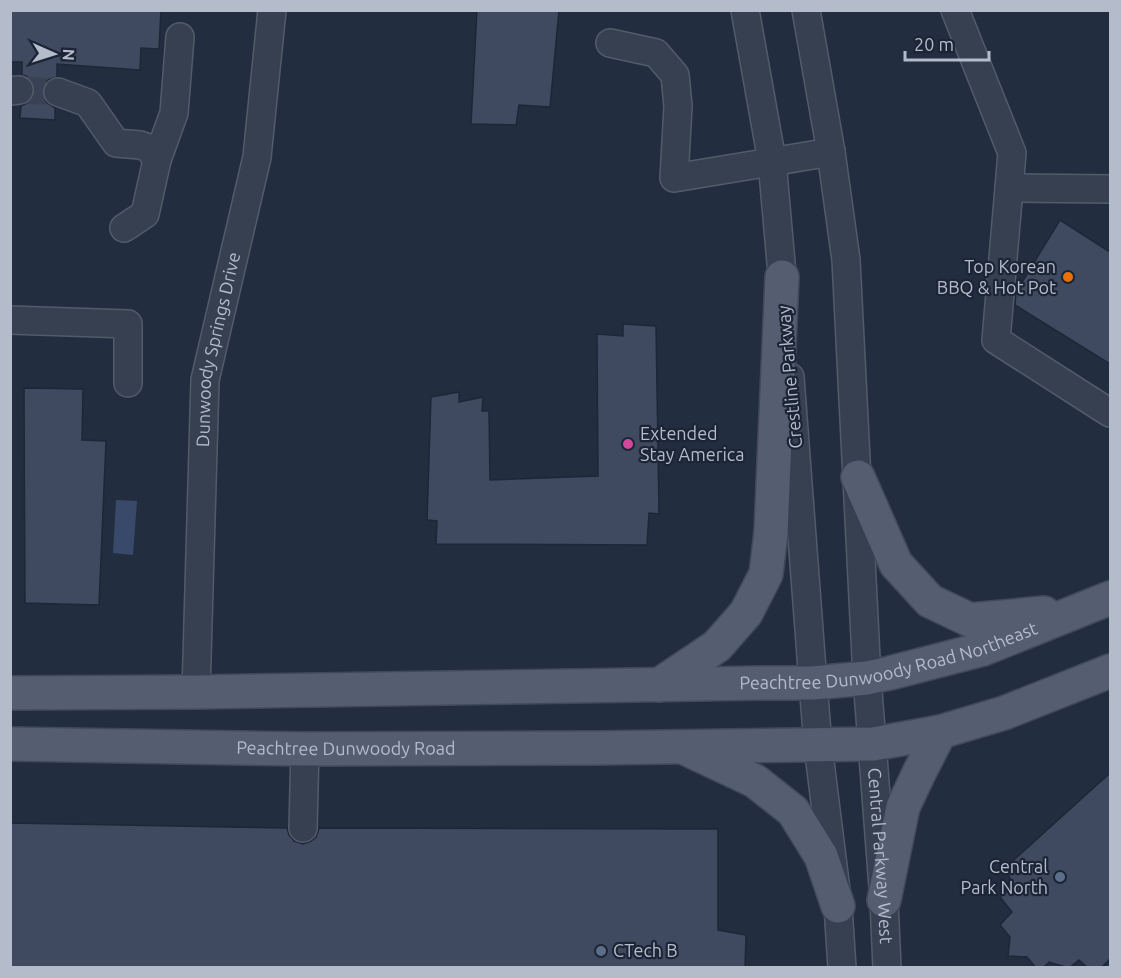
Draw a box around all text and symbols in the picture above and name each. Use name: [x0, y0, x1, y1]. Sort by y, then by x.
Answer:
north arrow: [24, 24, 84, 84]
scale bar: [905, 24, 989, 62]
text: 20 m: [914, 34, 954, 54]
text: N: [60, 48, 78, 61]
street label: Dunwoody Springs Drive: [192, 250, 243, 447]
place label: Top Korean BBQ & Hot Pot: [937, 256, 1056, 298]
marker: Top Korean BBQ & Hot Pot: [1061, 270, 1075, 284]
street label: Crestline Parkway: [773, 304, 805, 450]
place label: Extended Stay America: [640, 423, 744, 464]
marker: Extended Stay America: [621, 437, 635, 451]
street label: Peachtree Dunwoody Road Northeast: [739, 617, 1040, 692]
street label: Peachtree Dunwoody Road: [236, 737, 456, 758]
street label: Central Parkway West: [865, 767, 897, 944]
place label: Central Park North: [961, 856, 1048, 897]
marker: Central Park North: [1053, 870, 1067, 884]
place label: CTech B: [613, 940, 678, 960]
marker: CTech B: [594, 944, 608, 958]

